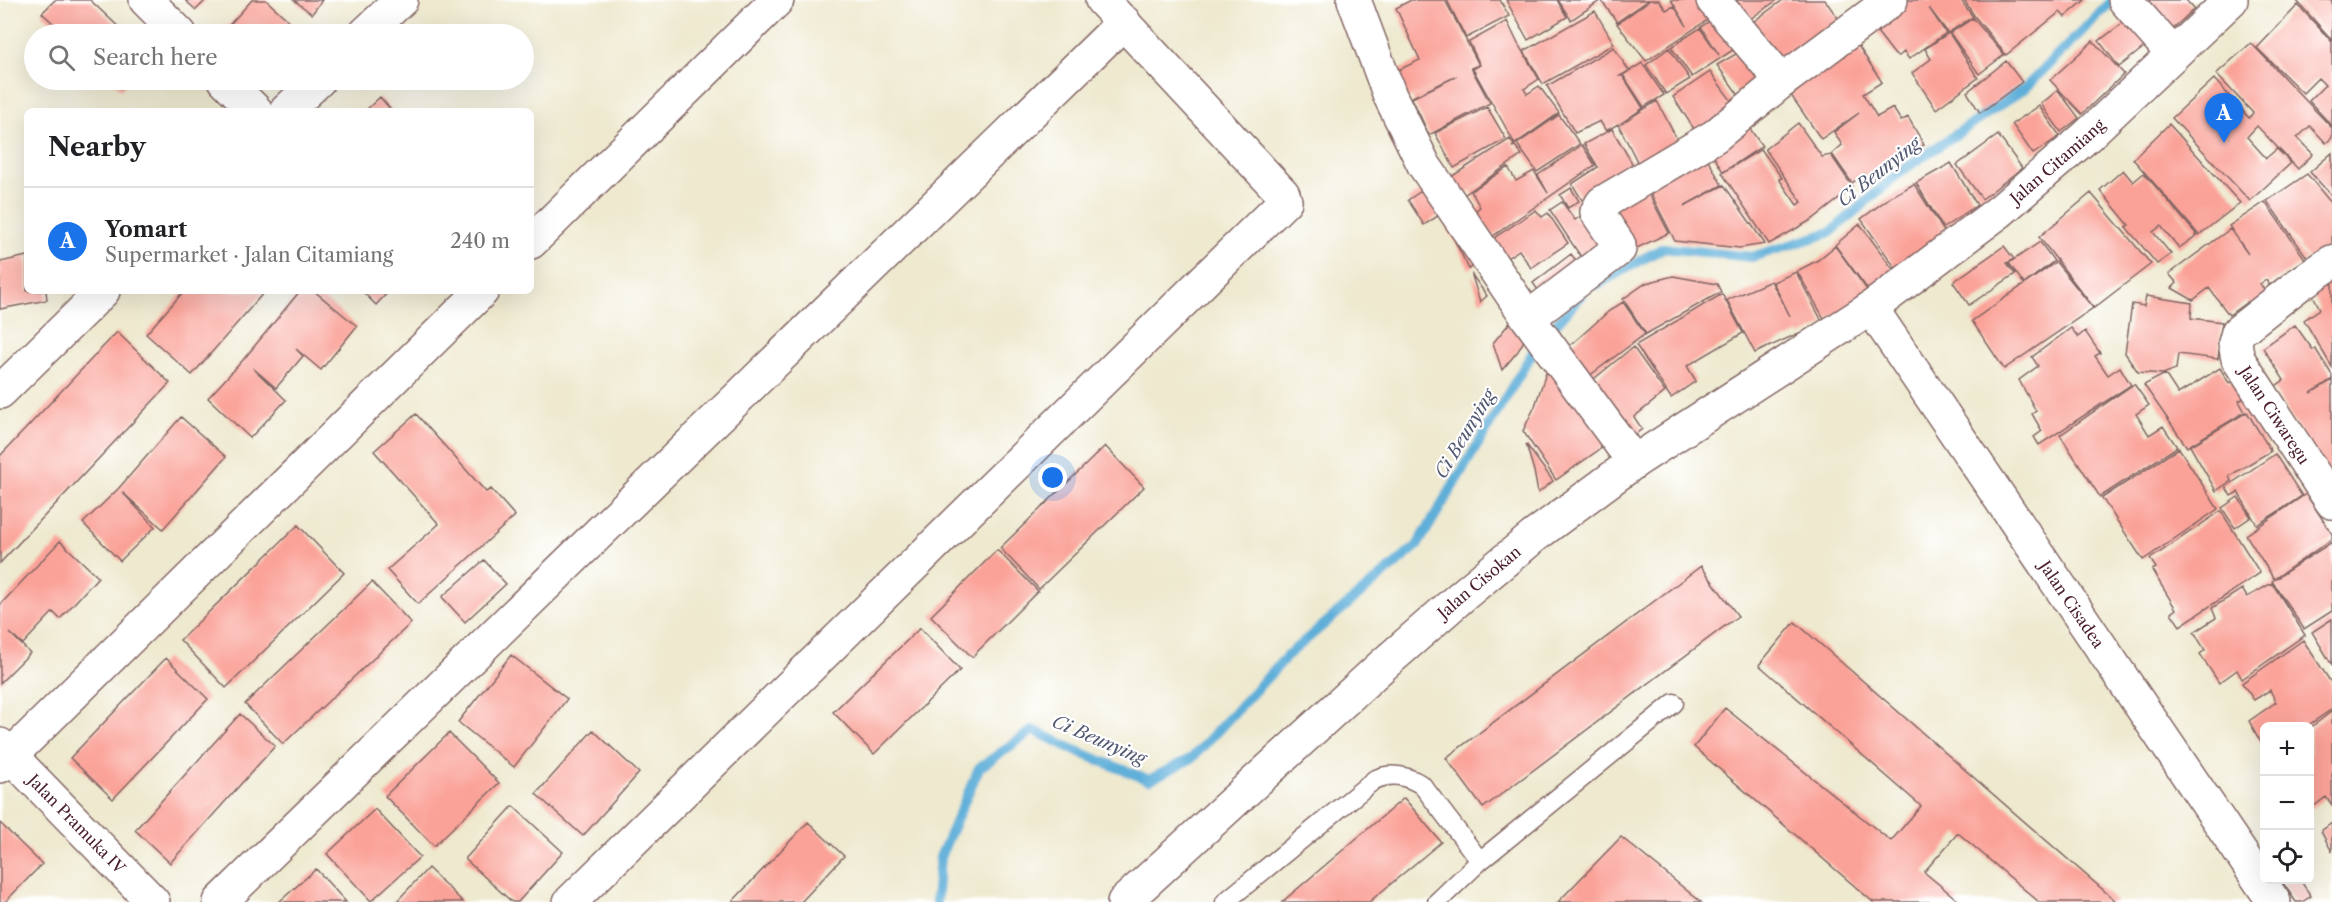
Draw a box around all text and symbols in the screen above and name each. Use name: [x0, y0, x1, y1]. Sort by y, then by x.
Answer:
search box: [24, 24, 534, 90]
icon: search: [45, 41, 78, 74]
text: Search here: [93, 44, 218, 71]
pin: A: [2204, 94, 2244, 143]
street label: Jalan Citamiang: [2003, 114, 2109, 210]
text: Nearby: [48, 131, 146, 163]
water label: Ci Beunying: [1833, 131, 1927, 211]
text: Yomart: [105, 216, 187, 243]
text: A: [60, 229, 75, 253]
text: 240 m: [450, 229, 510, 253]
text: Supermarket · Jalan Citamiang: [105, 243, 393, 267]
street label: Jalan Ciwaregu: [2234, 360, 2314, 468]
water label: Ci Beunying: [1430, 384, 1501, 482]
your location: [1038, 463, 1067, 492]
street label: Jalan Cisokan: [1431, 541, 1525, 625]
street label: Jalan Cisadea: [2034, 554, 2109, 652]
water label: Ci Beunying: [1049, 710, 1151, 770]
map controls: [2260, 722, 2314, 884]
button: +: [2260, 722, 2314, 776]
street label: Jalan Pramuka IV: [22, 768, 130, 878]
button: −: [2260, 776, 2314, 830]
button: locate: [2260, 830, 2314, 884]

